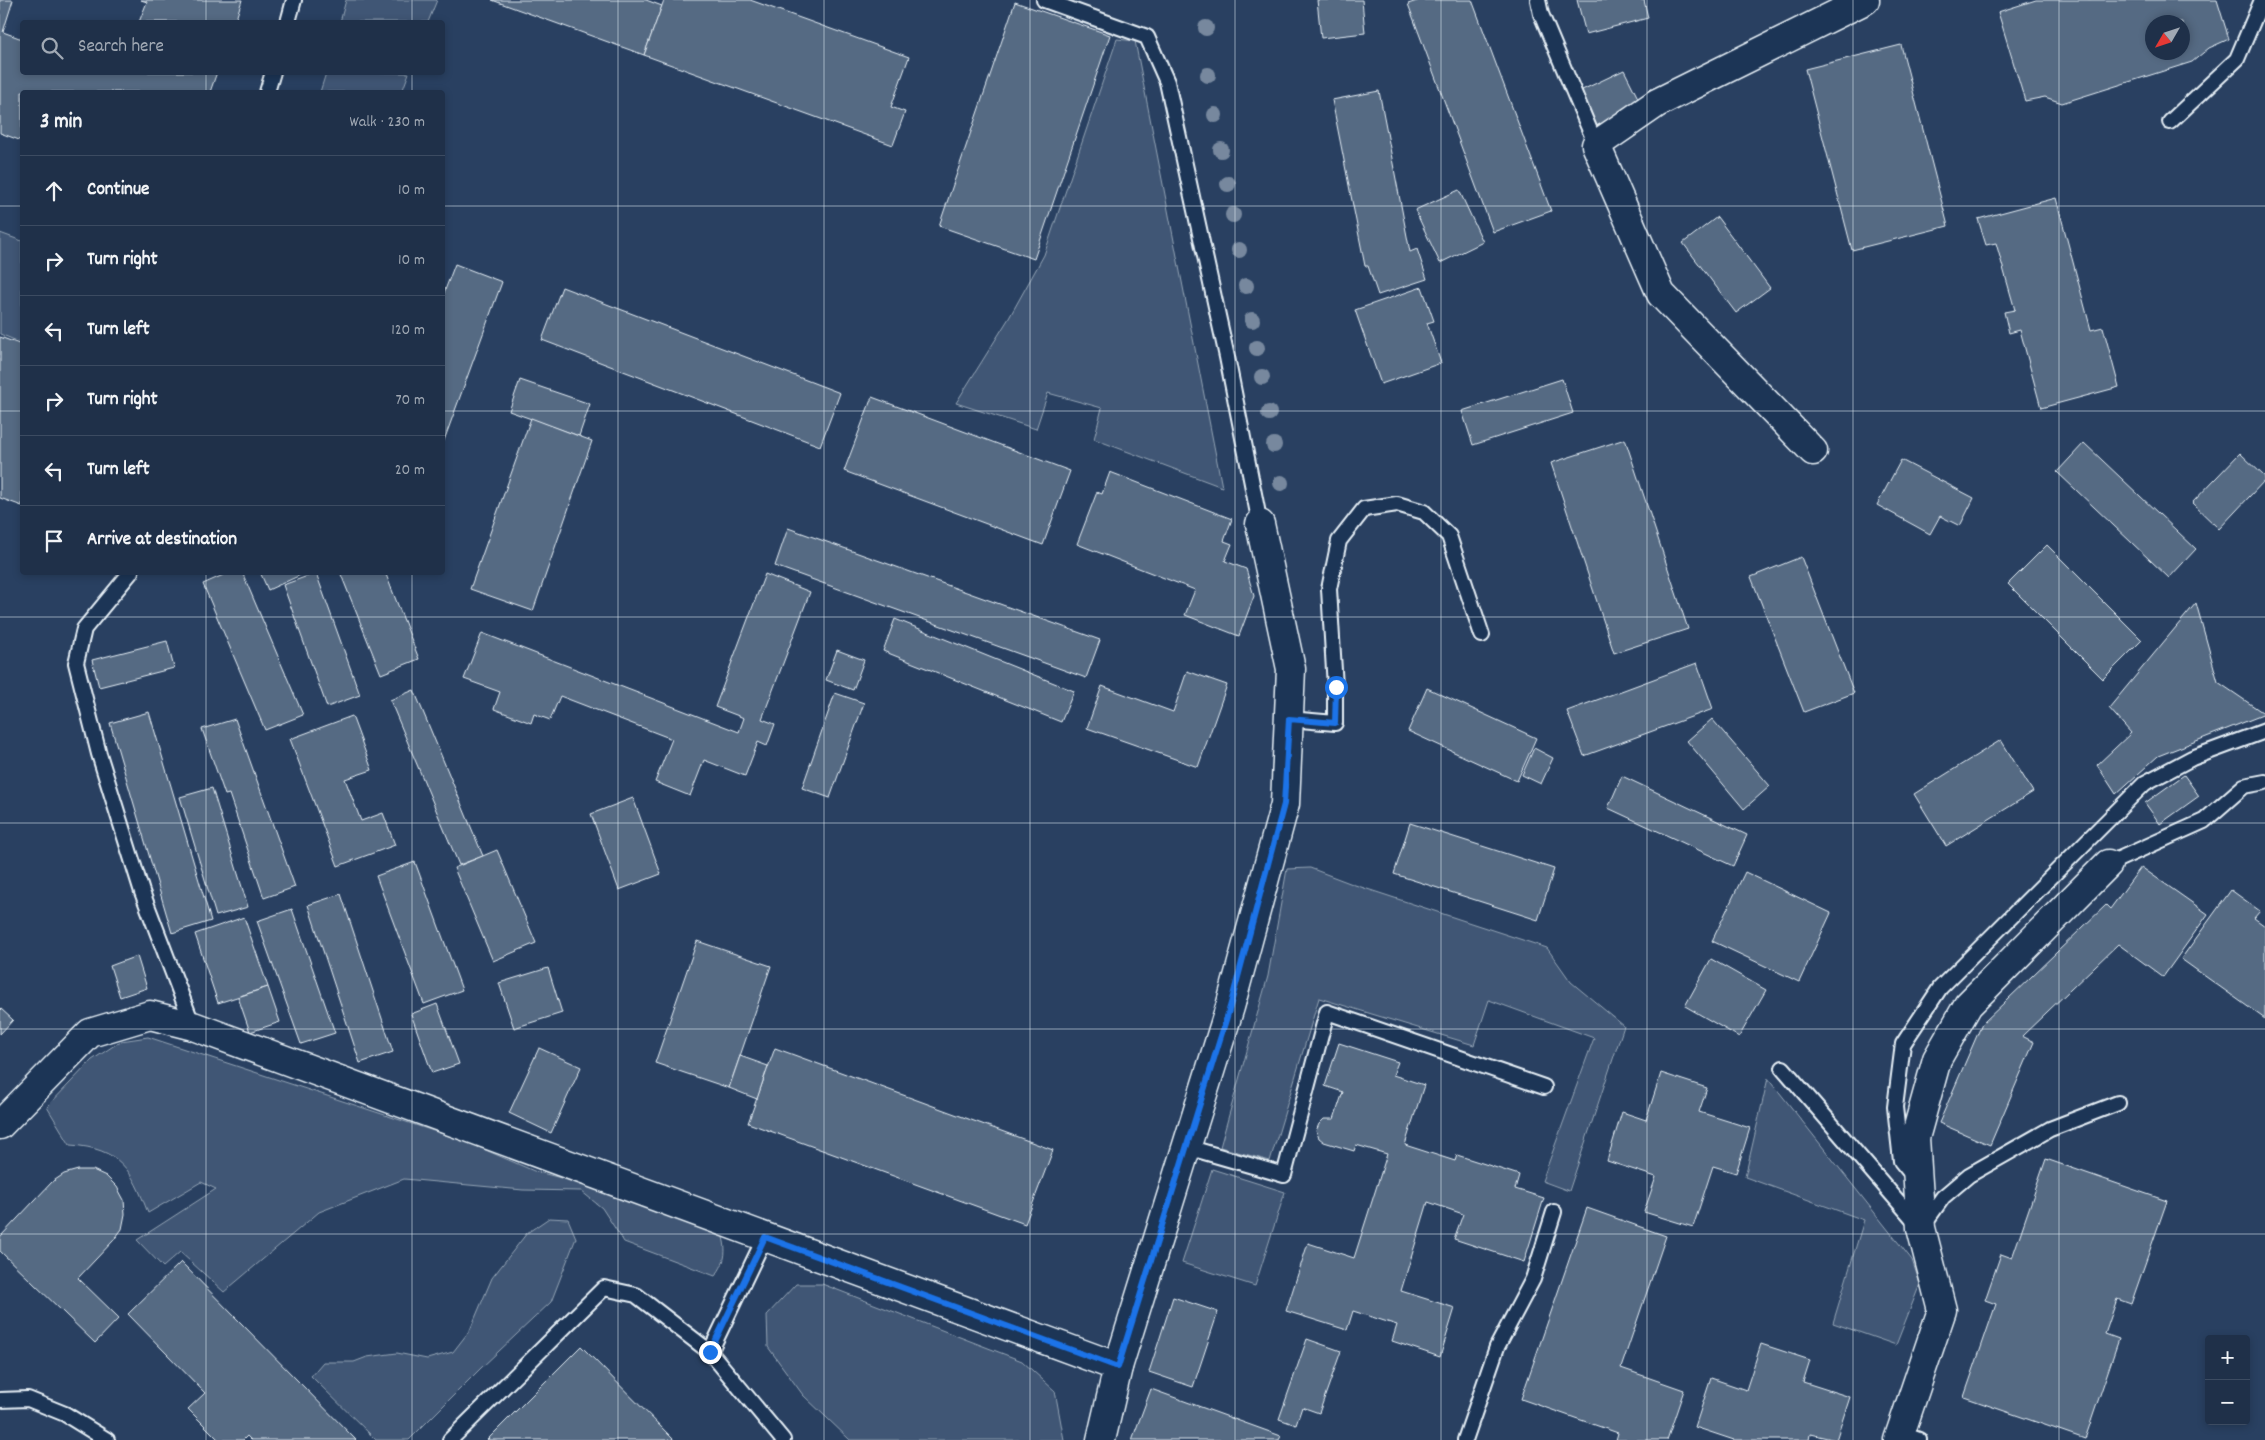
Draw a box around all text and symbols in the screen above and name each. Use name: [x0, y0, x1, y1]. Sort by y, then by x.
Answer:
north arrow: [2145, 15, 2190, 60]
search box: [20, 20, 445, 75]
icon: search: [38, 34, 66, 62]
text: Search here: [78, 34, 164, 61]
text: 3 min: [40, 108, 82, 138]
text: Walk · 230 m: [349, 111, 425, 134]
icon: ahead: [40, 177, 68, 205]
text: Continue: [87, 177, 149, 204]
text: 10 m: [398, 179, 425, 202]
icon: right: [40, 247, 68, 275]
text: Turn right: [87, 247, 158, 274]
text: 10 m: [398, 249, 425, 272]
icon: left: [40, 317, 68, 345]
text: Turn left: [87, 317, 150, 344]
text: 120 m: [391, 319, 425, 342]
icon: right: [40, 387, 68, 415]
text: Turn right: [87, 387, 158, 414]
text: 70 m: [395, 389, 425, 412]
icon: left: [40, 457, 68, 485]
text: Turn left: [87, 457, 150, 484]
text: 20 m: [395, 459, 425, 482]
icon: arrive: [40, 527, 68, 555]
text: Arrive at destination: [87, 527, 237, 554]
route start: [1325, 676, 1348, 699]
map controls: [2205, 1335, 2250, 1425]
button: +: [2205, 1335, 2250, 1380]
route end: [699, 1341, 722, 1364]
button: −: [2205, 1380, 2250, 1425]

